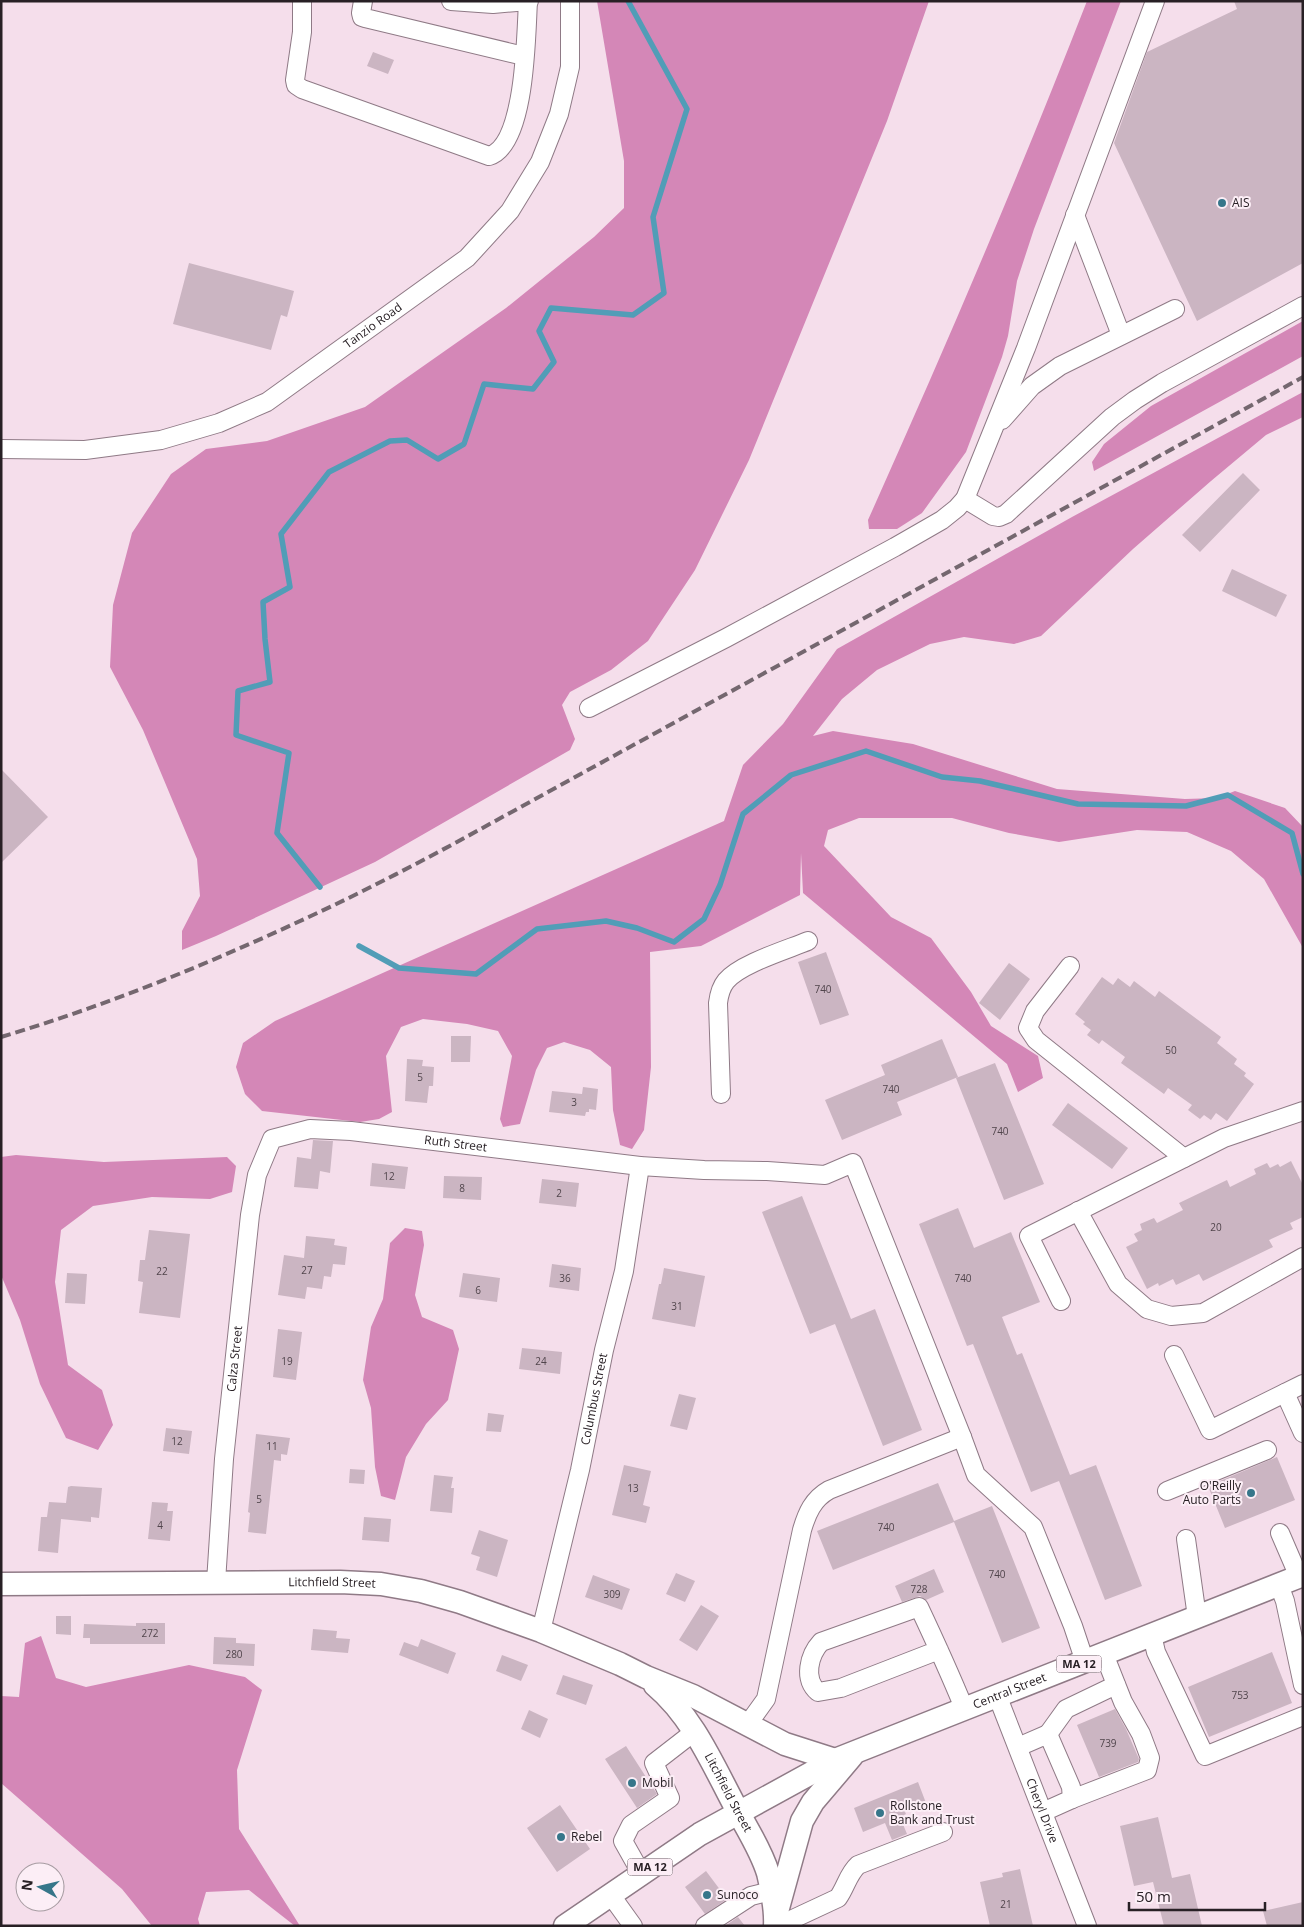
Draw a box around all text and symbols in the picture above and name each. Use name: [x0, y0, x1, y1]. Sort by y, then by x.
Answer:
place label: AIS: [1232, 194, 1250, 211]
marker: AIS: [1216, 197, 1228, 209]
street label: Tanzio Road: [340, 298, 405, 352]
house number: 740: [814, 982, 832, 996]
house number: 50: [1165, 1043, 1177, 1057]
house number: 5: [417, 1070, 423, 1084]
house number: 740: [882, 1082, 900, 1096]
house number: 3: [571, 1095, 577, 1109]
house number: 740: [991, 1124, 1009, 1138]
street label: Ruth Street: [423, 1131, 488, 1155]
house number: 12: [383, 1169, 395, 1183]
house number: 8: [459, 1181, 465, 1195]
house number: 2: [556, 1186, 562, 1200]
house number: 20: [1210, 1220, 1222, 1234]
house number: 27: [301, 1263, 313, 1277]
house number: 22: [156, 1264, 168, 1278]
house number: 36: [559, 1271, 571, 1285]
house number: 740: [954, 1271, 972, 1285]
house number: 6: [475, 1283, 481, 1297]
house number: 31: [671, 1299, 683, 1313]
street label: Calza Street: [222, 1325, 246, 1393]
street label: Columbus Street: [576, 1352, 611, 1446]
house number: 19: [281, 1354, 293, 1368]
house number: 24: [535, 1354, 547, 1368]
house number: 12: [171, 1434, 183, 1448]
house number: 11: [266, 1439, 278, 1453]
place label: O'Reilly Auto Parts: [1183, 1477, 1242, 1508]
house number: 13: [627, 1481, 639, 1495]
marker: O'Reilly Auto Parts: [1245, 1487, 1257, 1499]
house number: 5: [256, 1492, 262, 1506]
house number: 4: [157, 1518, 163, 1532]
house number: 740: [877, 1520, 895, 1534]
house number: 740: [988, 1567, 1006, 1581]
street label: Litchfield Street: [288, 1573, 376, 1592]
house number: 728: [910, 1582, 928, 1596]
house number: 309: [603, 1587, 621, 1601]
house number: 272: [141, 1626, 159, 1640]
house number: 280: [225, 1647, 243, 1661]
road number: MA 12: [1056, 1656, 1102, 1672]
street label: Central Street: [970, 1668, 1048, 1713]
house number: 753: [1231, 1688, 1249, 1702]
house number: 739: [1099, 1736, 1117, 1750]
street label: Litchfield Street: [701, 1750, 757, 1835]
place label: Mobil: [642, 1774, 673, 1791]
street label: Cheryl Drive: [1022, 1776, 1063, 1845]
marker: Mobil: [626, 1777, 638, 1789]
place label: Rollstone Bank and Trust: [890, 1797, 975, 1828]
marker: Rollstone Bank and Trust: [874, 1807, 886, 1819]
place label: Rebel: [571, 1828, 602, 1845]
marker: Rebel: [555, 1831, 567, 1843]
road number: MA 12: [628, 1858, 672, 1875]
north arrow: [15, 1862, 65, 1912]
text: N: [16, 1878, 37, 1892]
scale bar: [1129, 1880, 1265, 1912]
place label: Sunoco: [717, 1886, 758, 1903]
text: 50 m: [1136, 1886, 1171, 1906]
marker: Sunoco: [701, 1889, 713, 1901]
house number: 21: [1000, 1897, 1012, 1911]

